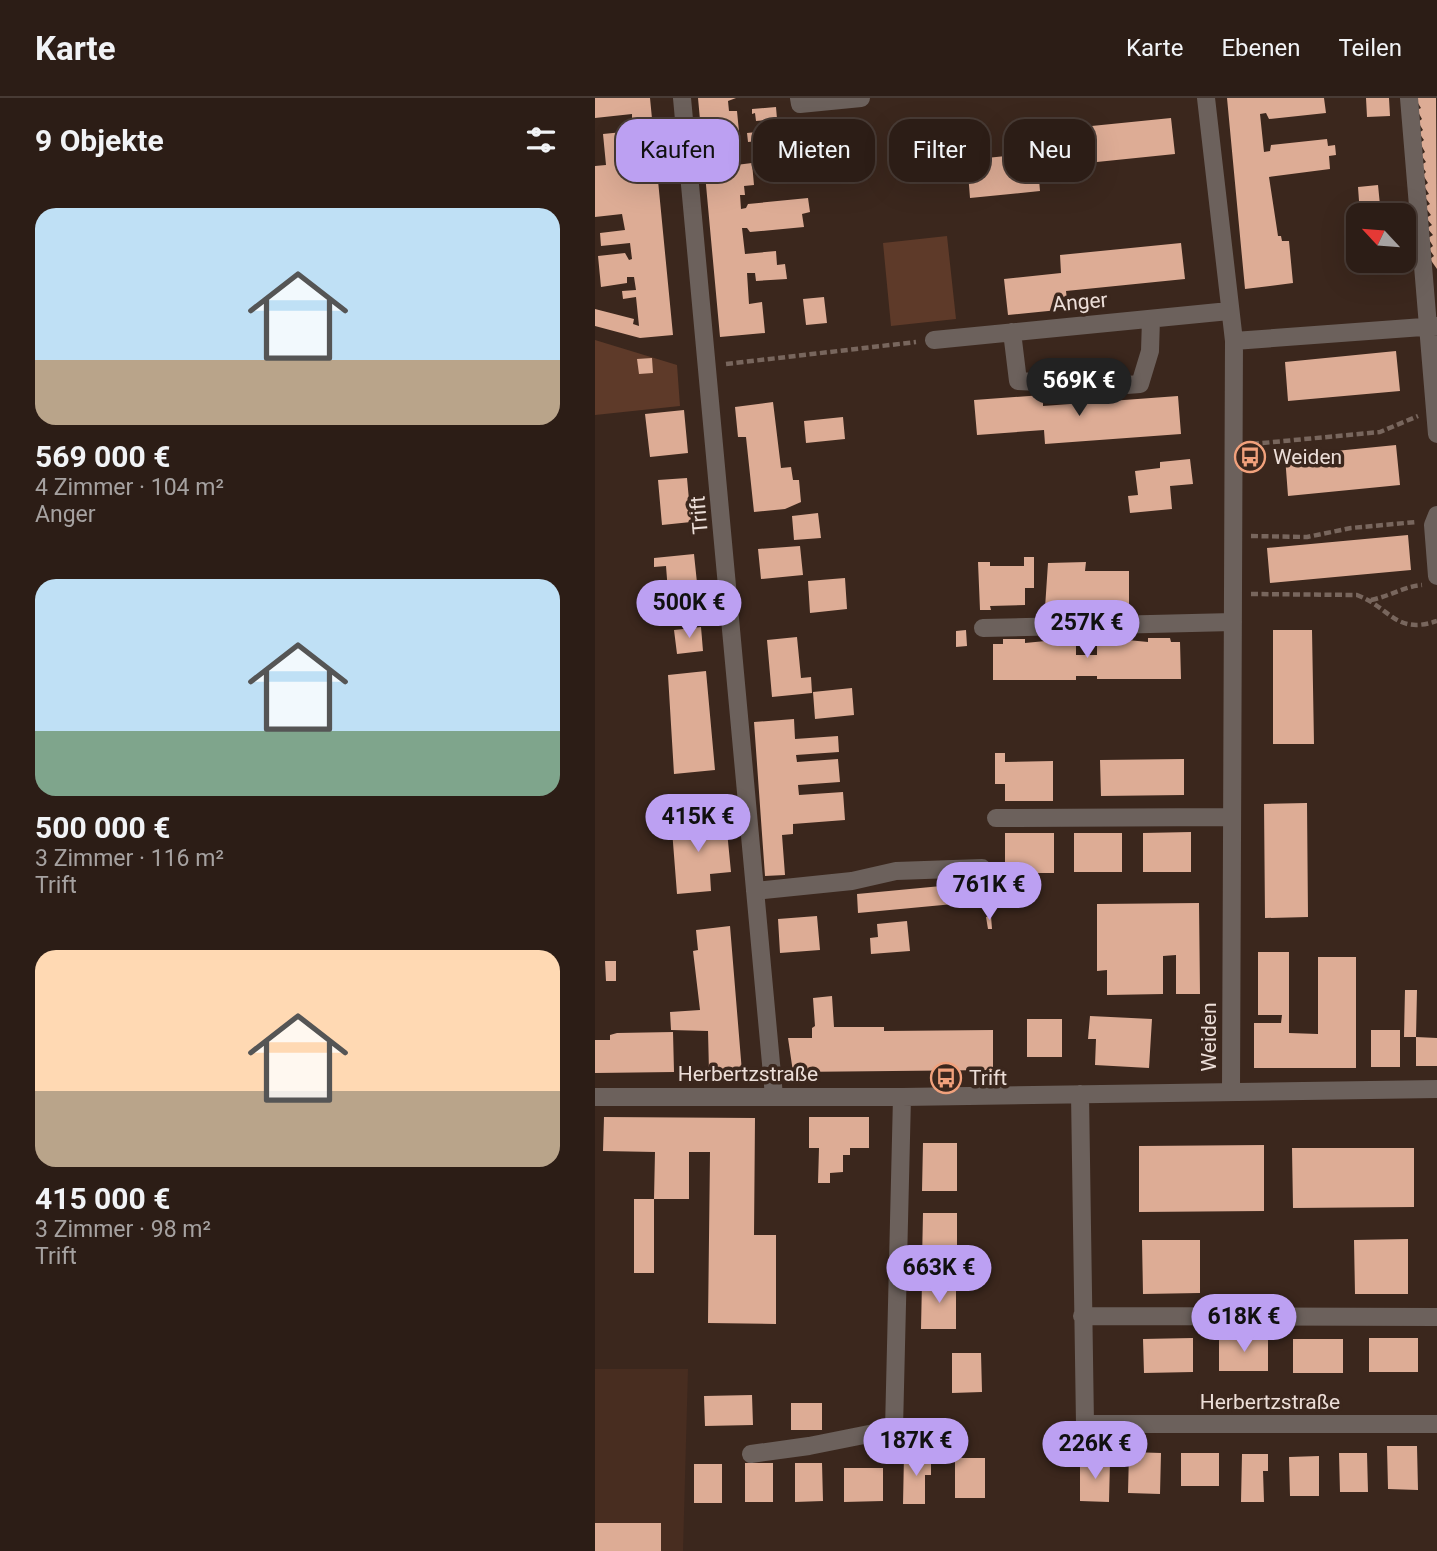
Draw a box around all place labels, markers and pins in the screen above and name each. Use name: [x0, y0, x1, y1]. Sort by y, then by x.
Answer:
pin: 569K €: [1022, 358, 1136, 418]
bus stop icon: Weiden: [1233, 440, 1267, 474]
place label: Weiden: [1273, 445, 1342, 469]
pin: 500K €: [632, 580, 746, 640]
pin: 257K €: [1030, 601, 1144, 660]
pin: 415K €: [641, 794, 755, 854]
pin: 761K €: [932, 862, 1046, 922]
bus stop icon: Trift: [929, 1061, 963, 1095]
place label: Trift: [969, 1066, 1007, 1090]
pin: 663K €: [882, 1246, 996, 1305]
pin: 618K €: [1187, 1294, 1301, 1354]
pin: 187K €: [859, 1418, 973, 1478]
pin: 226K €: [1038, 1422, 1152, 1481]

